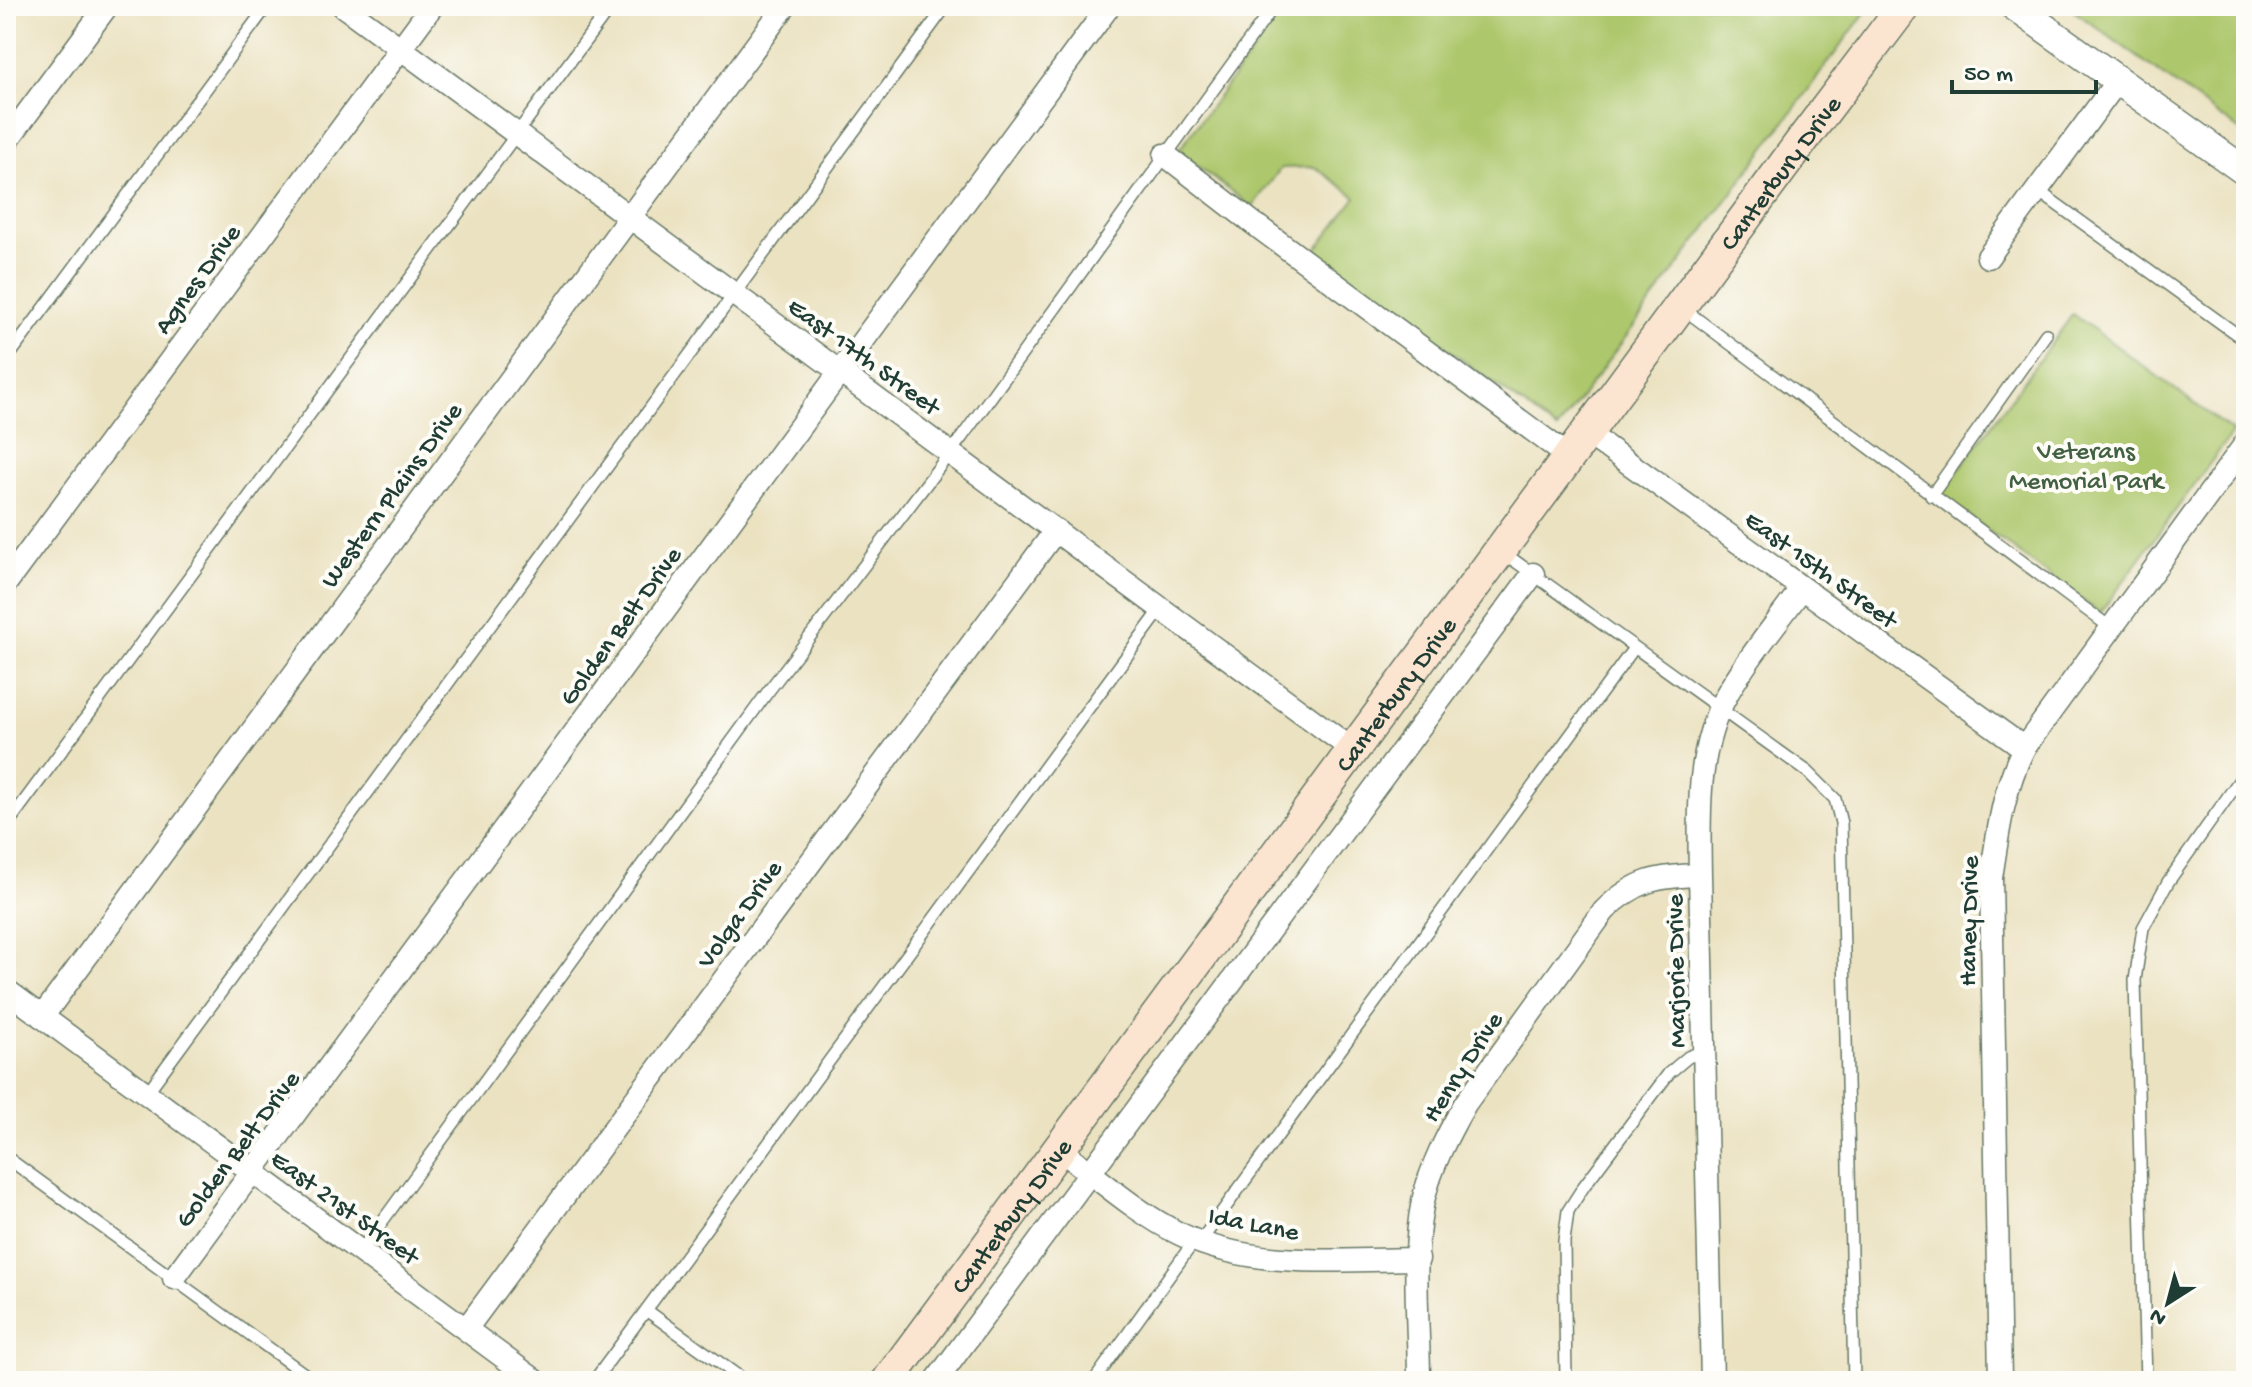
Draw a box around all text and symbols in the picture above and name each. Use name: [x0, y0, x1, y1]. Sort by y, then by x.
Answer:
scale bar: [1952, 44, 2096, 94]
text: 50 m: [1964, 61, 2013, 90]
street label: Canterbury Drive: [1715, 91, 1851, 258]
street label: Agnes Drive: [149, 219, 250, 342]
street label: East 17th Street: [780, 293, 947, 426]
street label: Western Plains Drive: [316, 397, 472, 595]
park label: Veterans Memorial Park: [2009, 438, 2165, 499]
street label: East 15th Street: [1737, 506, 1904, 639]
street label: Golden Belt Drive: [555, 542, 691, 713]
street label: Canterbury Drive: [1331, 612, 1466, 780]
street label: Volga Drive: [692, 855, 791, 976]
street label: Haney Drive: [1955, 855, 1988, 987]
street label: Marjorie Drive: [1662, 893, 1695, 1048]
street label: Henry Drive: [1418, 1007, 1512, 1129]
street label: Golden Belt Drive: [170, 1066, 309, 1235]
street label: Canterbury Drive: [946, 1134, 1082, 1301]
street label: East 21st Street: [263, 1145, 426, 1275]
street label: Ida Lane: [1205, 1202, 1302, 1251]
north arrow: [2128, 1263, 2208, 1343]
text: N: [2145, 1301, 2172, 1331]

